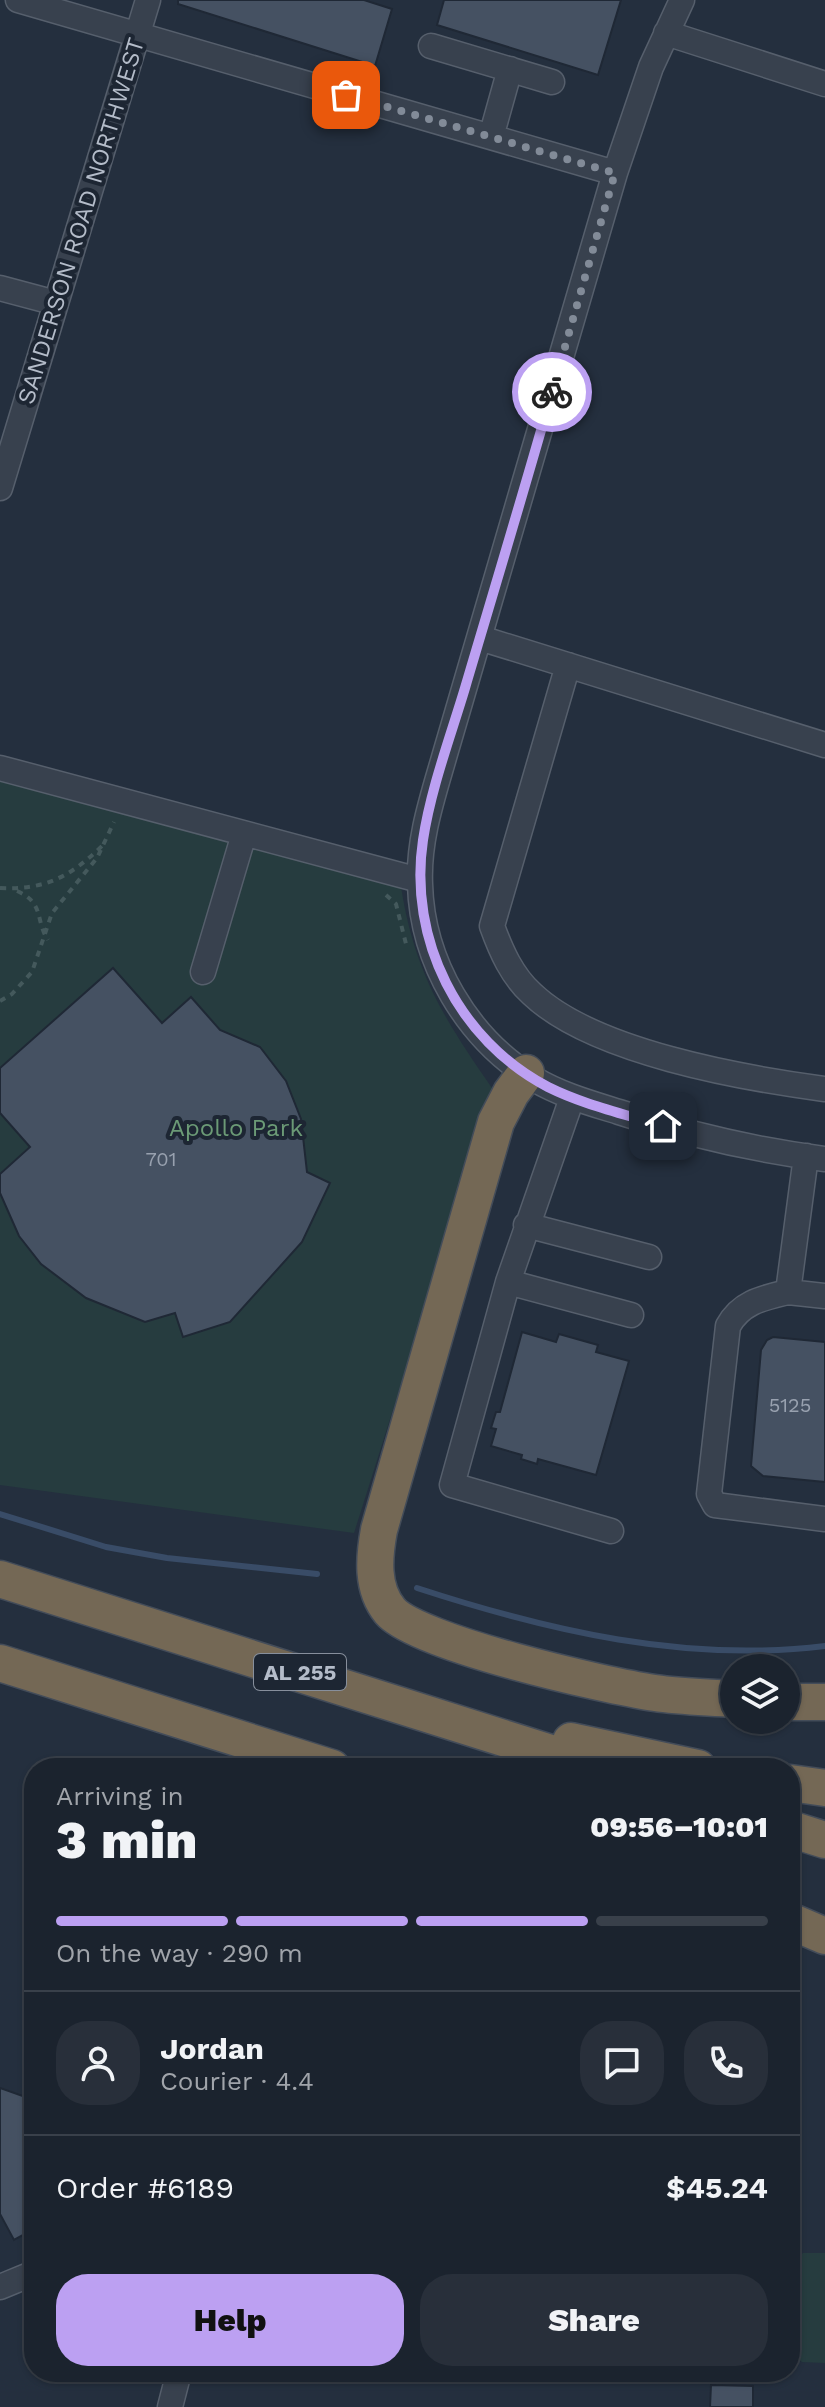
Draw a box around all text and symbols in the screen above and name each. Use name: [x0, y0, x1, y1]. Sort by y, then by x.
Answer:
street label: SANDERSON ROAD NORTHWEST: [12, 34, 150, 408]
pin: [312, 61, 380, 129]
icon: bag: [324, 73, 368, 117]
courier: [512, 352, 592, 432]
icon: bike: [530, 370, 574, 414]
pin: [629, 1092, 697, 1160]
icon: home: [641, 1104, 685, 1148]
park label: Apollo Park: [169, 1114, 303, 1142]
house number: 701: [145, 1147, 177, 1171]
house number: 5125: [769, 1393, 811, 1417]
road number: AL 255: [254, 1654, 346, 1690]
map controls: [720, 1654, 800, 1734]
button: layers: [720, 1654, 800, 1734]
text: Arriving in: [56, 1781, 184, 1811]
text: 09:56–10:01: [590, 1809, 768, 1844]
text: 3 min: [56, 1810, 198, 1871]
text: On the way · 290 m: [56, 1938, 303, 1968]
button: person: [56, 2021, 140, 2105]
button: chat: [580, 2021, 664, 2105]
button: phone: [684, 2021, 768, 2105]
text: Jordan: [160, 2031, 264, 2066]
text: Courier · 4.4: [160, 2066, 314, 2096]
text: Order #6189: [56, 2170, 234, 2205]
text: $45.24: [666, 2170, 768, 2205]
button: Help: [56, 2274, 404, 2366]
button: Share: [420, 2274, 768, 2366]

